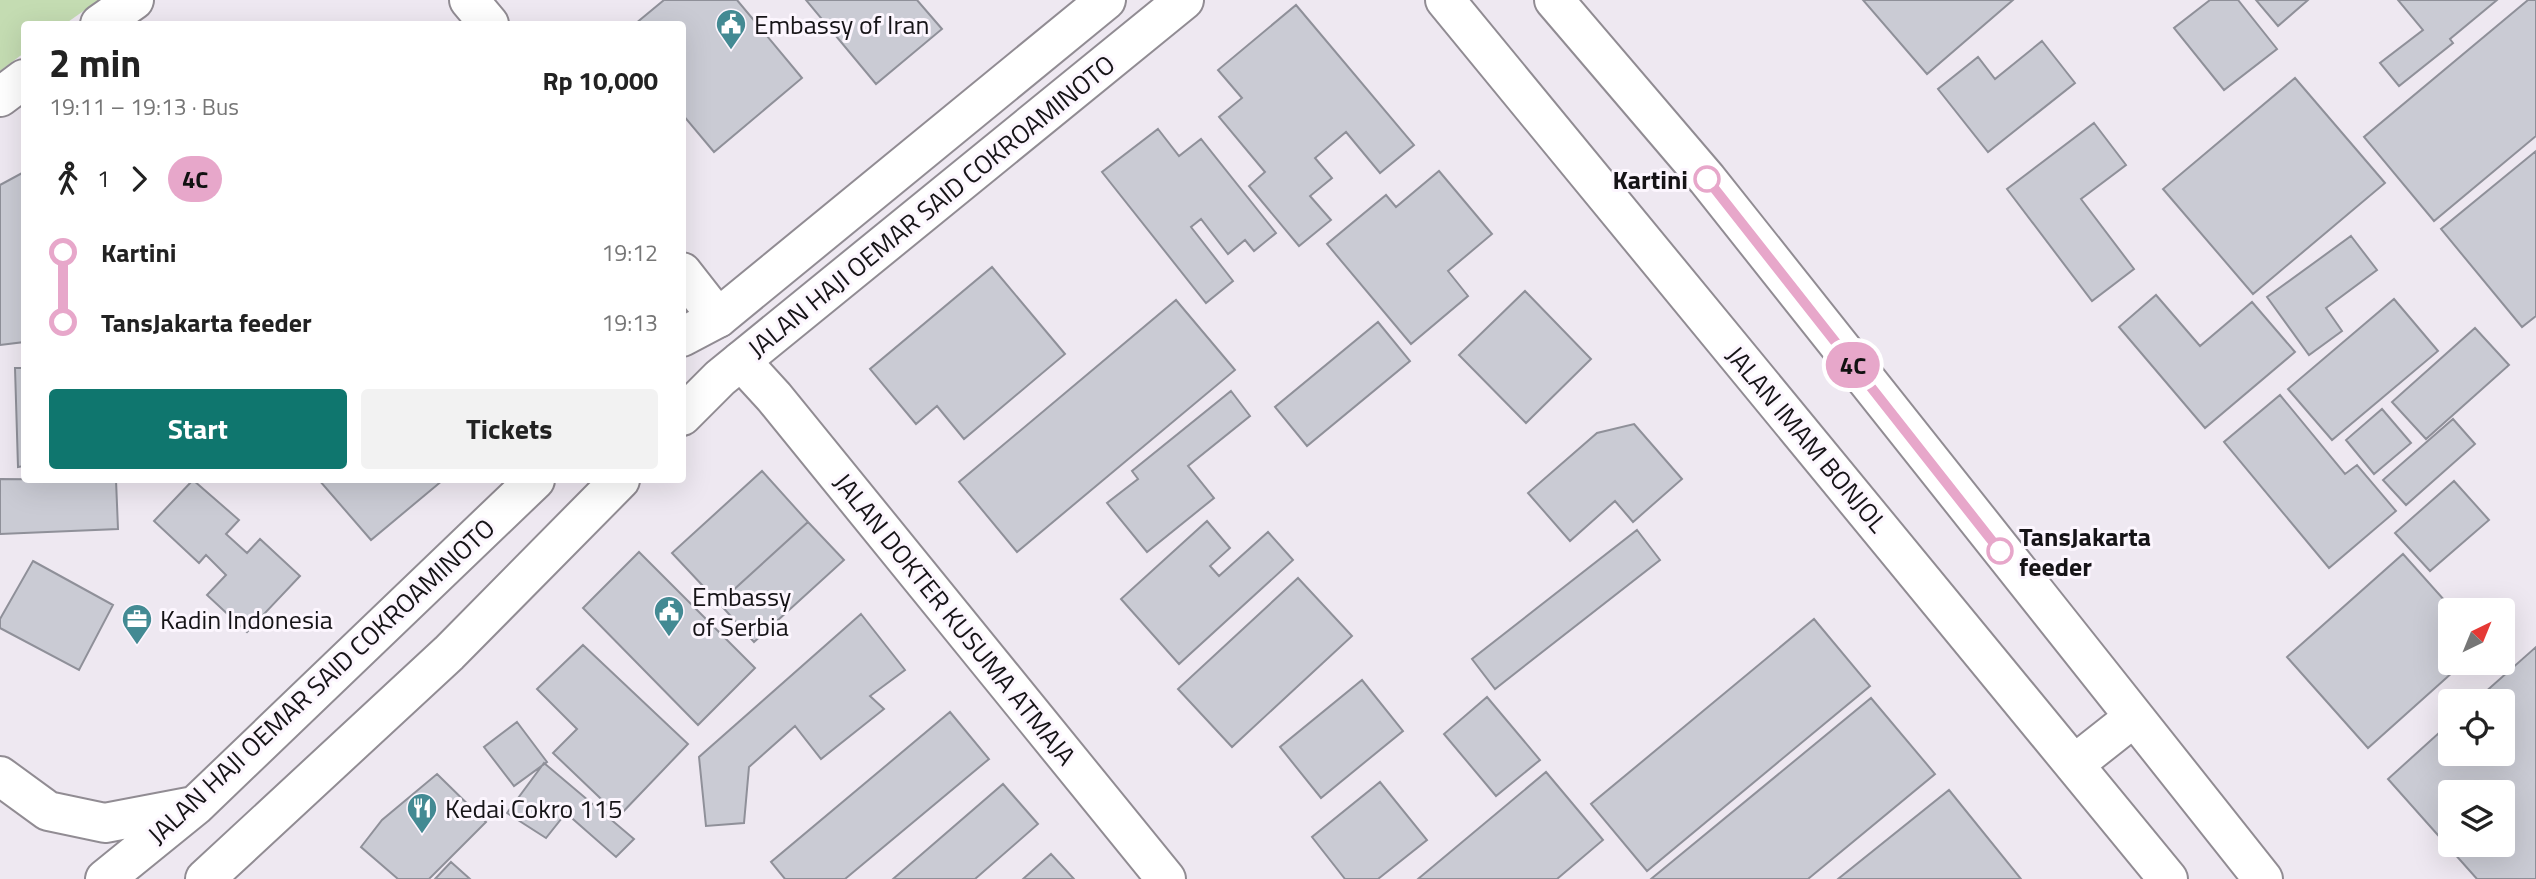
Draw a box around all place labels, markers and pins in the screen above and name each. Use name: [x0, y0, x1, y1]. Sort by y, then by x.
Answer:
place label: Embassy of Iran: [754, 5, 930, 44]
public building icon: Embassy of Iran: [714, 7, 748, 51]
place label: Kartini: [1612, 160, 1688, 199]
marker: Kartini: [1694, 166, 1720, 192]
place label: TansJakarta feeder: [2019, 517, 2151, 586]
marker: TansJakarta feeder: [1987, 538, 2013, 564]
place label: Embassy of Serbia: [692, 577, 791, 646]
public building icon: Embassy of Serbia: [652, 594, 686, 638]
place label: Kadin Indonesia: [160, 600, 333, 639]
office icon: Kadin Indonesia: [120, 602, 154, 646]
place label: Kedai Cokro 115: [445, 789, 623, 828]
restaurant icon: Kedai Cokro 115: [405, 791, 439, 835]

